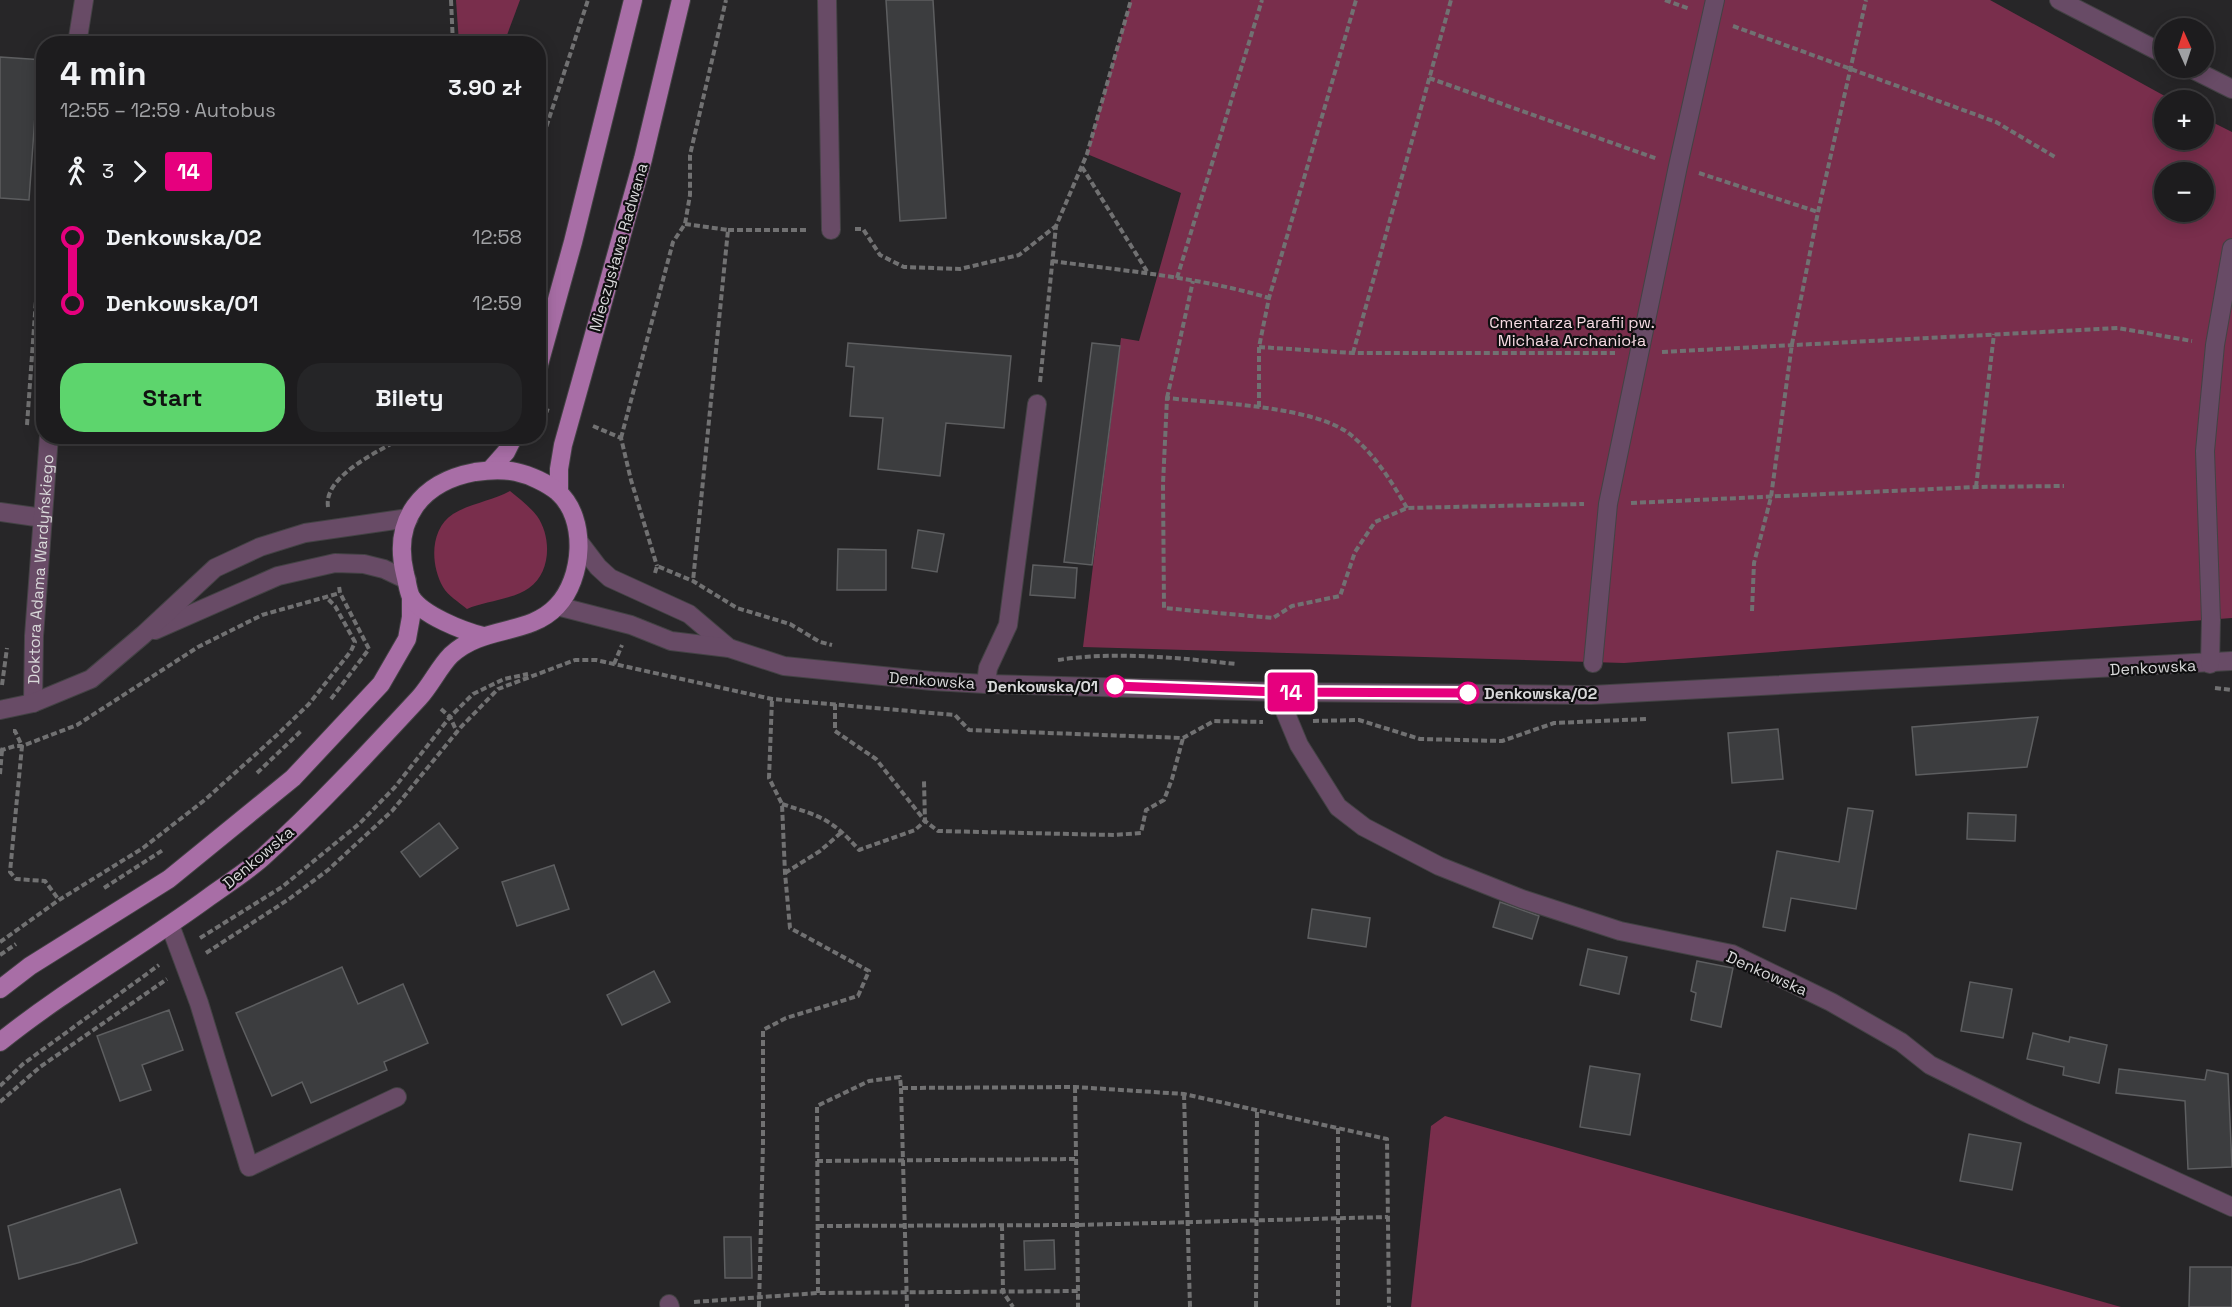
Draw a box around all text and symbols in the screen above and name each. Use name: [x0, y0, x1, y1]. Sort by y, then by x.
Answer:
north arrow: [2154, 18, 2214, 78]
map controls: [2154, 18, 2214, 222]
text: 4 min: [60, 53, 147, 95]
text: 3.90 zł: [448, 73, 522, 101]
button: +: [2154, 90, 2214, 150]
text: 12:55 – 12:59 · Autobus: [60, 97, 276, 123]
icon: walk: [60, 155, 93, 188]
icon: forward: [123, 155, 156, 188]
text: 3: [102, 158, 114, 184]
text: 14: [177, 158, 200, 185]
street label: Mieczysława Radwana: [584, 160, 653, 334]
button: −: [2154, 162, 2214, 222]
text: Denkowska/02: [106, 223, 262, 251]
text: 12:58: [472, 224, 522, 250]
text: Denkowska/01: [106, 289, 258, 317]
text: 12:59: [472, 290, 522, 316]
park label: Cmentarza Parafii pw. Michała Archanioła: [1489, 312, 1655, 351]
button: Start: [60, 363, 285, 432]
button: Bilety: [297, 363, 522, 432]
street label: Doktora Adama Wardyńskiego: [23, 453, 59, 685]
street label: Denkowska: [2109, 655, 2197, 680]
street label: Denkowska: [888, 667, 976, 694]
line badge: 14: [1264, 672, 1318, 712]
marker: Denkowska/01: [1104, 675, 1126, 697]
place label: Denkowska/01: [987, 676, 1098, 697]
text: 14: [1280, 679, 1302, 706]
marker: Denkowska/02: [1457, 682, 1479, 704]
place label: Denkowska/02: [1484, 683, 1597, 704]
street label: Denkowska: [218, 822, 298, 893]
street label: Denkowska: [1723, 946, 1811, 1001]

